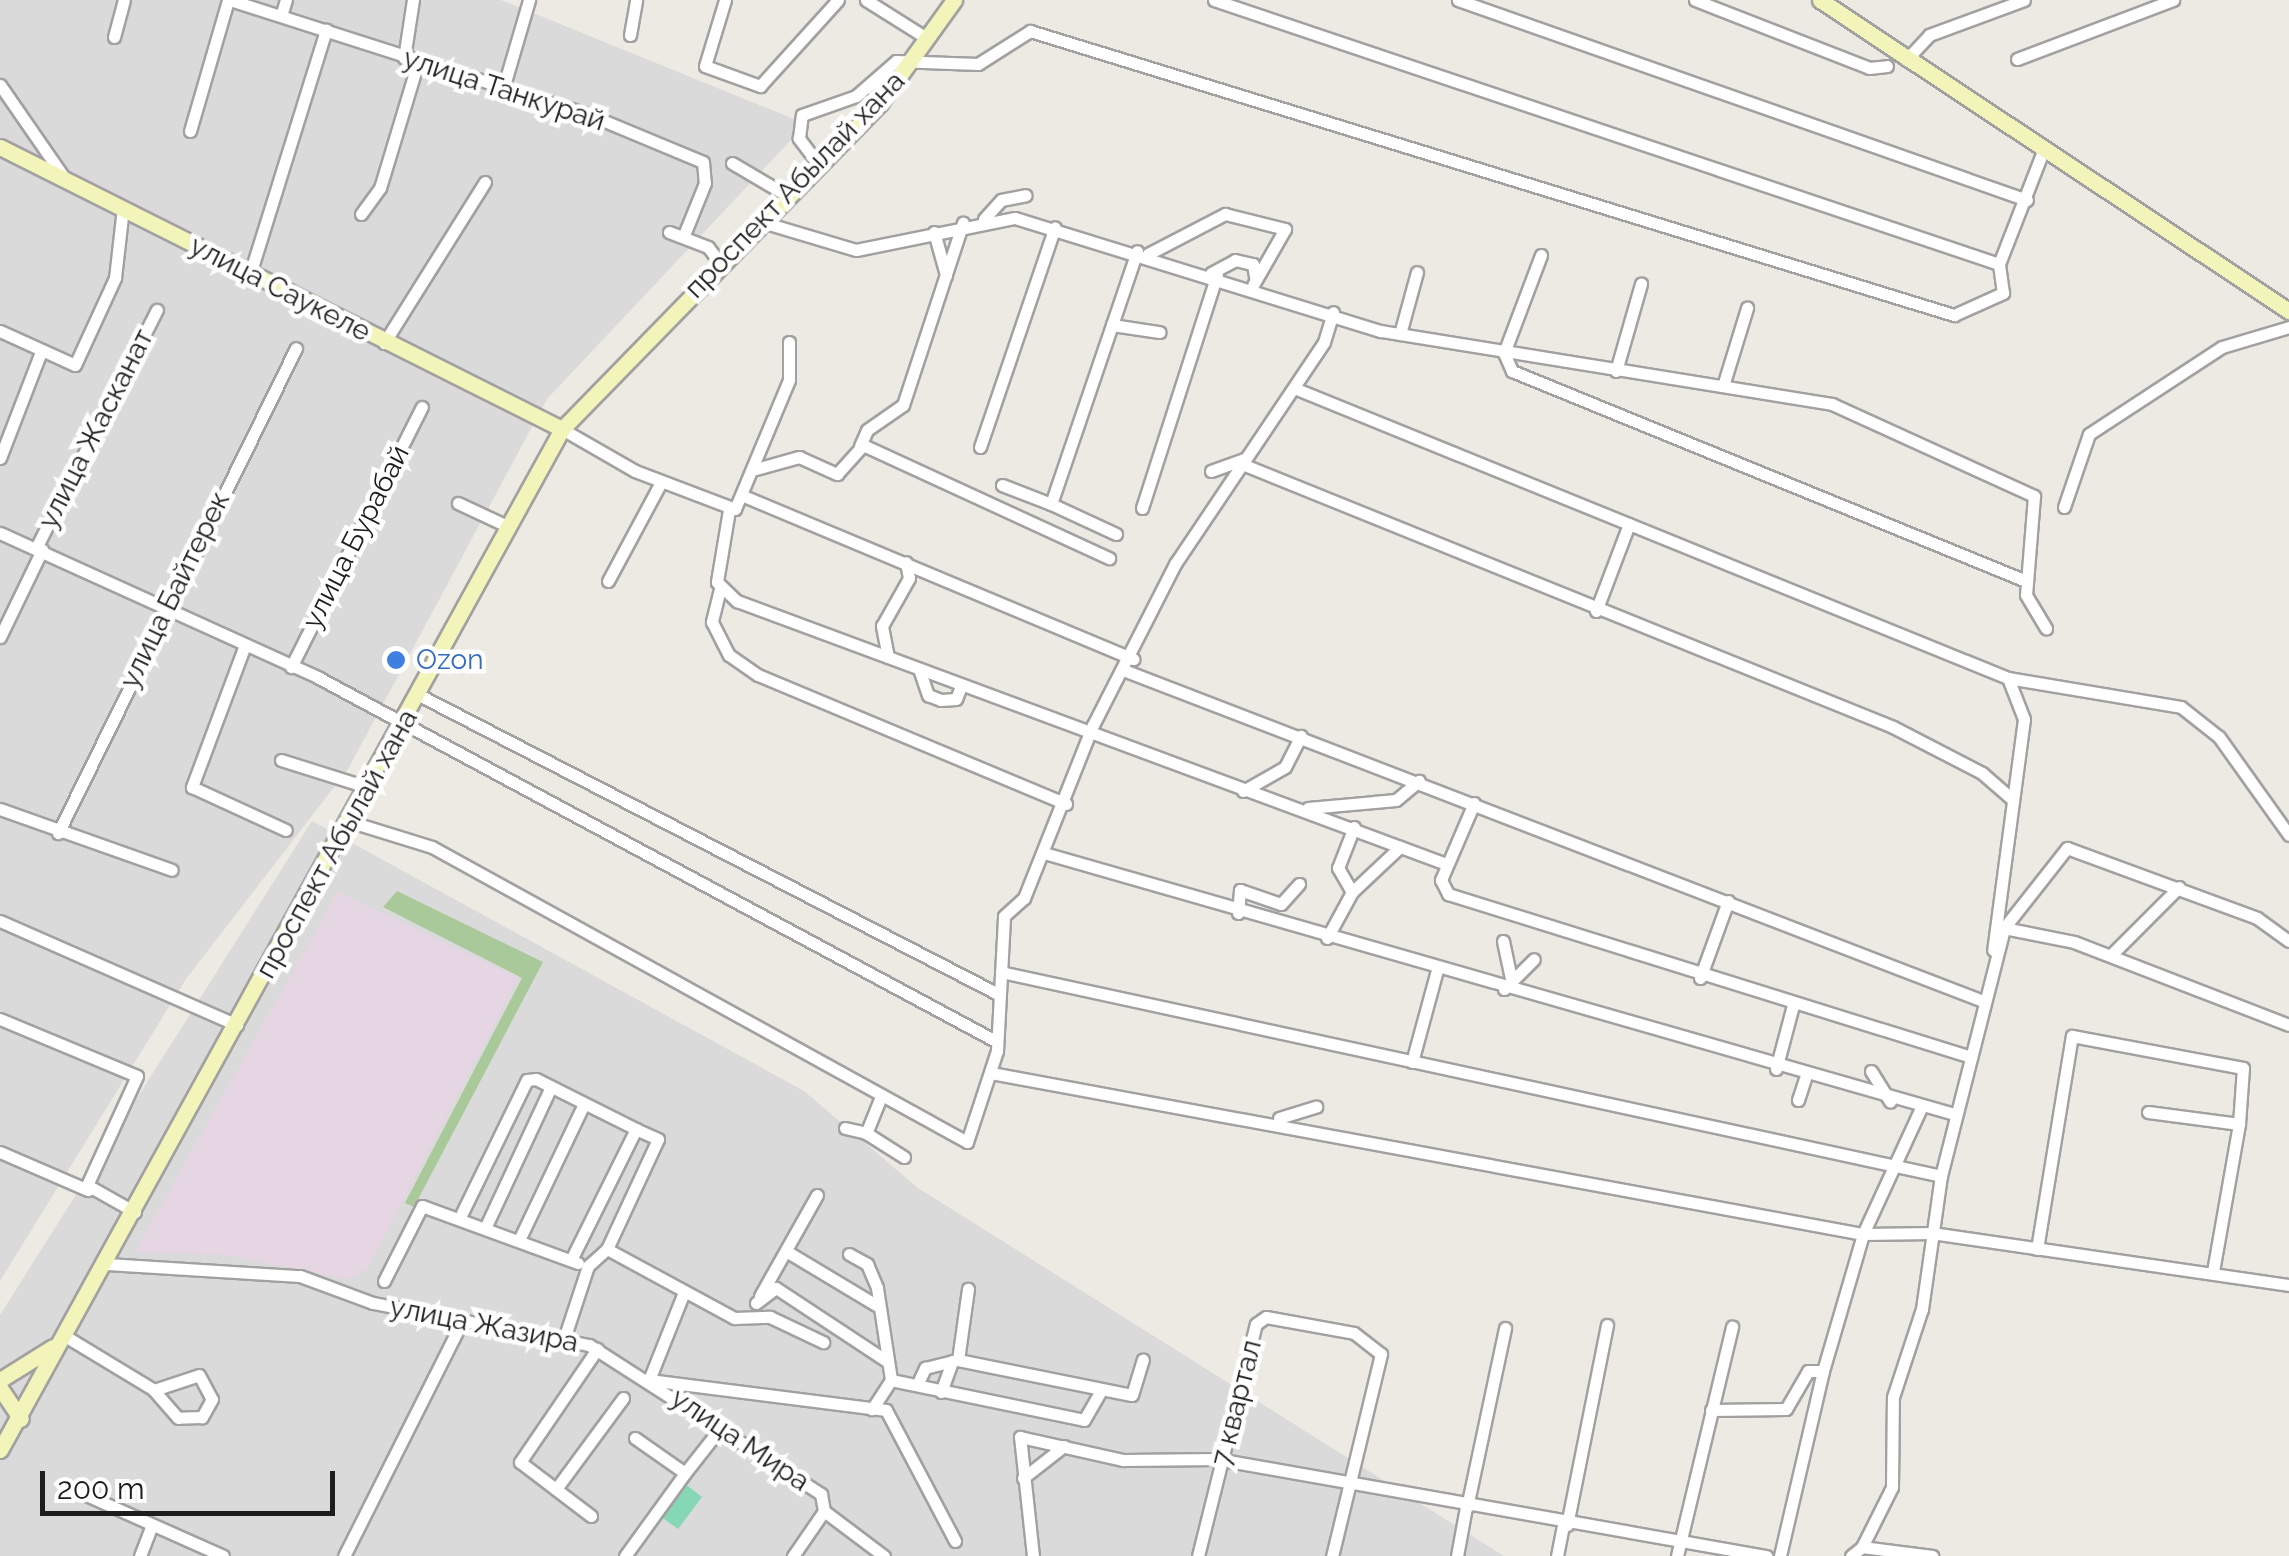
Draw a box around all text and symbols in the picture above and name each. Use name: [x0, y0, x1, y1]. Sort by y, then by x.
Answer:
street label: улица Танкурай: [398, 41, 610, 139]
street label: проспект Абылай хана: [678, 64, 912, 306]
street label: улица Саукеле: [184, 229, 376, 349]
street label: улица Жасканат: [31, 324, 161, 534]
street label: улица Бурабай: [295, 440, 417, 634]
street label: улица Байтерек: [113, 486, 237, 694]
place label: Ozon: [416, 643, 483, 677]
marker: Ozon: [385, 649, 407, 671]
street label: проспект Абылай хана: [249, 703, 425, 985]
street label: улица Жазира: [387, 1290, 581, 1360]
street label: 7 квартал: [1205, 1337, 1269, 1469]
street label: улица Мира: [664, 1381, 816, 1499]
scale bar: [45, 1451, 340, 1513]
text: 200 m: [57, 1471, 145, 1506]

